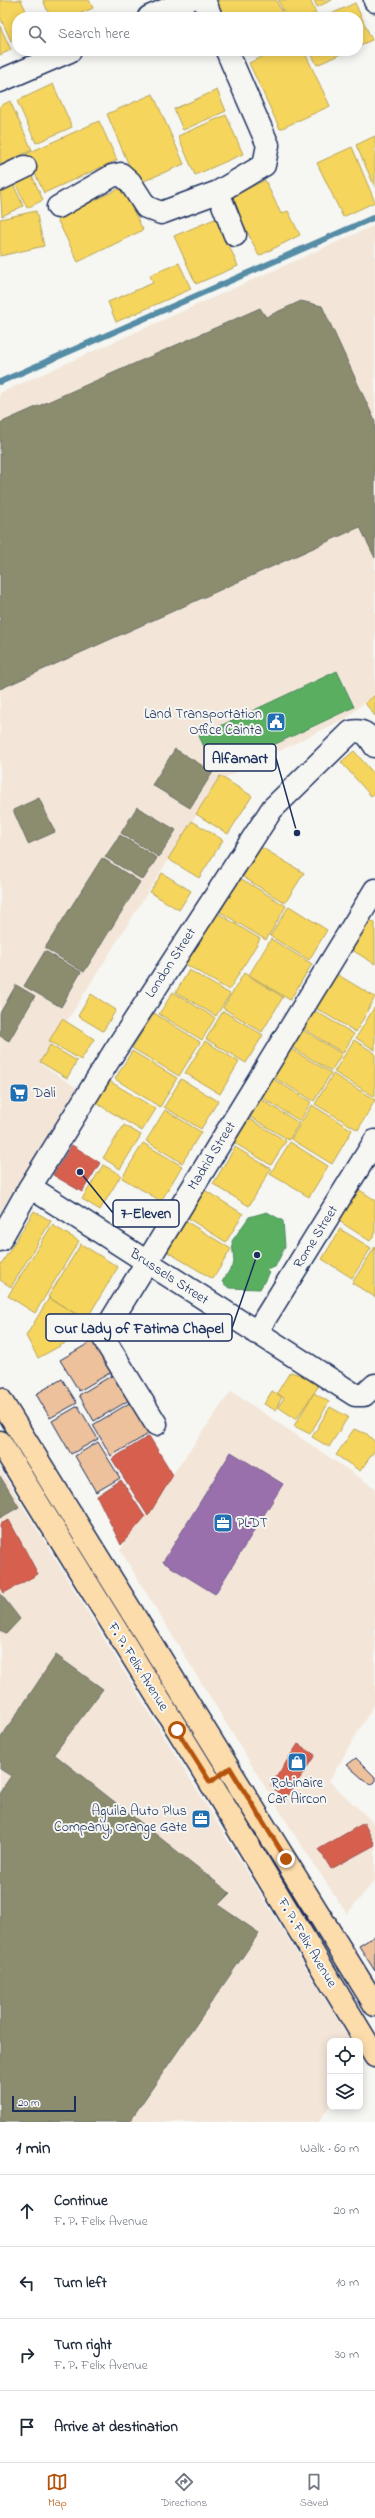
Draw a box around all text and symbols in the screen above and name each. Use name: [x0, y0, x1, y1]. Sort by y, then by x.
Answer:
search box: [12, 12, 363, 56]
icon: search: [26, 23, 48, 45]
text: Search here: [58, 23, 130, 45]
place label: Land Transportation Office Cainta: [144, 704, 262, 741]
public building icon: Land Transportation Office Cainta: [265, 711, 287, 733]
callout: Alfamart: [204, 744, 276, 771]
text: Alfamart: [212, 748, 269, 770]
street label: London Street: [140, 923, 202, 1002]
supermarket icon: Dali: [8, 1082, 30, 1104]
place label: Dali: [32, 1083, 56, 1104]
street label: Madrid Street: [183, 1117, 242, 1194]
callout: 7-Eleven: [113, 1200, 179, 1227]
street label: Rome Street: [288, 1201, 344, 1273]
text: 7-Eleven: [121, 1203, 172, 1225]
street label: Brussels Street: [124, 1243, 213, 1311]
callout: Our Lady of Fatima Chapel: [46, 1314, 232, 1341]
text: Our Lady of Fatima Chapel: [54, 1318, 224, 1342]
office icon: PLDT: [212, 1512, 234, 1534]
place label: PLDT: [237, 1513, 268, 1534]
street label: F. P. Felix Avenue: [102, 1618, 174, 1716]
route start: [168, 1721, 186, 1739]
shop icon: Robinaire Car Aircon: [286, 1751, 308, 1773]
place label: Robinaire Car Aircon: [268, 1773, 327, 1810]
place label: Aguila Auto Plus Company, Orange Gate: [54, 1801, 188, 1839]
office icon: Aguila Auto Plus Company, Orange Gate: [190, 1808, 212, 1830]
route end: [277, 1850, 295, 1868]
street label: F. P. Felix Avenue: [271, 1893, 342, 1992]
map controls: [327, 2038, 363, 2110]
button: locate: [327, 2038, 363, 2074]
button: layers: [327, 2074, 363, 2110]
scale bar: [12, 2094, 76, 2113]
text: 20 m: [18, 2095, 40, 2111]
text: 1 min: [16, 2136, 50, 2161]
text: Walk · 60 m: [300, 2139, 359, 2158]
text: Continue: [54, 2190, 108, 2212]
icon: ahead: [16, 2200, 38, 2222]
text: 20 m: [334, 2201, 359, 2220]
text: F. P. Felix Avenue: [54, 2212, 148, 2231]
icon: left: [16, 2272, 38, 2294]
text: Turn left: [54, 2272, 107, 2294]
text: 10 m: [336, 2273, 359, 2292]
text: Turn right: [54, 2334, 112, 2356]
icon: right: [16, 2344, 38, 2366]
text: 30 m: [335, 2345, 359, 2364]
text: F. P. Felix Avenue: [54, 2356, 148, 2375]
icon: arrive: [16, 2416, 38, 2438]
text: Arrive at destination: [54, 2416, 178, 2438]
tab: Map: [46, 2471, 68, 2511]
tab: Directions: [161, 2471, 207, 2511]
tab: Saved: [300, 2471, 329, 2511]

